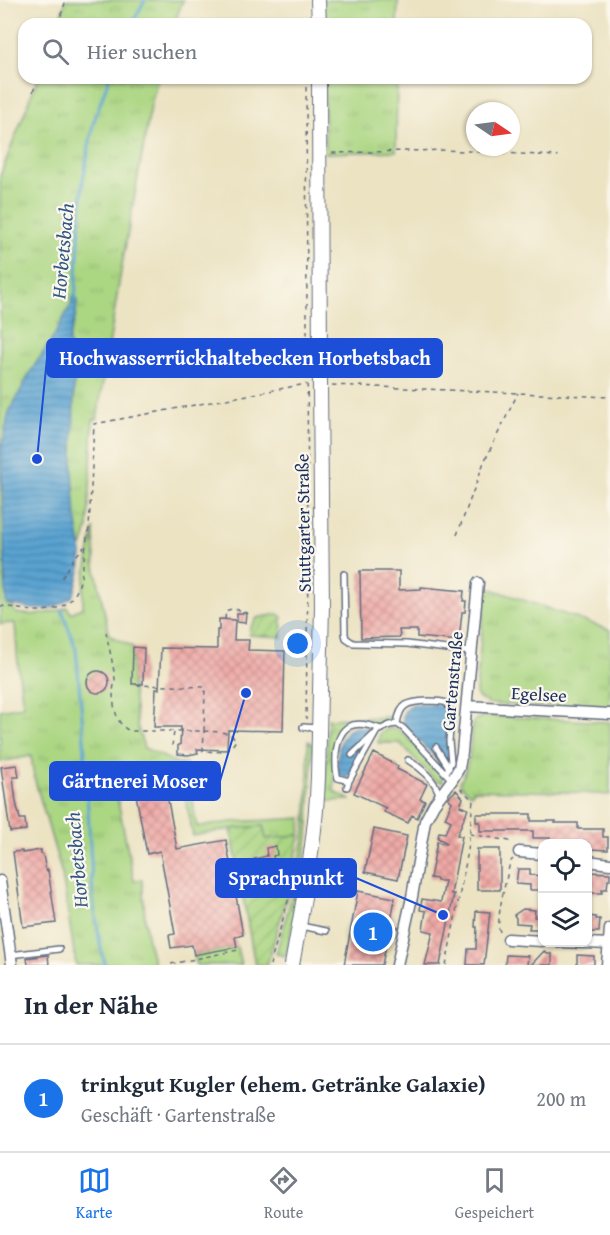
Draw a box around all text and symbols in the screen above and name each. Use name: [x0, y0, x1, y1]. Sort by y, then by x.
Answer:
search box: [18, 18, 592, 84]
icon: search: [39, 35, 72, 68]
text: Hier suchen: [87, 35, 197, 67]
north arrow: [466, 102, 520, 156]
water label: Horbetsbach: [43, 202, 81, 301]
callout: Hochwasserrückhaltebecken Horbetsbach: [47, 339, 442, 377]
text: Hochwasserrückhaltebecken Horbetsbach: [59, 343, 431, 372]
street label: Stuttgarter Straße: [288, 453, 318, 593]
your location: [283, 629, 312, 658]
street label: Gartenstraße: [434, 630, 470, 732]
street label: Egelsee: [511, 679, 567, 709]
callout: Gärtnerei Moser: [50, 762, 220, 800]
text: Gärtnerei Moser: [62, 766, 208, 795]
water label: Horbetsbach: [57, 811, 95, 910]
map controls: [538, 839, 592, 947]
button: locate: [538, 839, 592, 893]
callout: Sprachpunkt: [216, 859, 356, 897]
text: Sprachpunkt: [228, 863, 344, 892]
button: layers: [538, 893, 592, 947]
pin: 1: [354, 910, 392, 954]
text: In der Nähe: [24, 985, 158, 1024]
text: trinkgut Kugler (ehem. Getränke Galaxie): [81, 1068, 486, 1100]
text: 1: [38, 1084, 49, 1113]
text: 200 m: [536, 1084, 586, 1113]
text: Geschäft · Gartenstraße: [81, 1100, 276, 1129]
tab: Karte: [76, 1164, 113, 1224]
tab: Route: [264, 1164, 303, 1224]
tab: Gespeichert: [455, 1164, 534, 1224]

